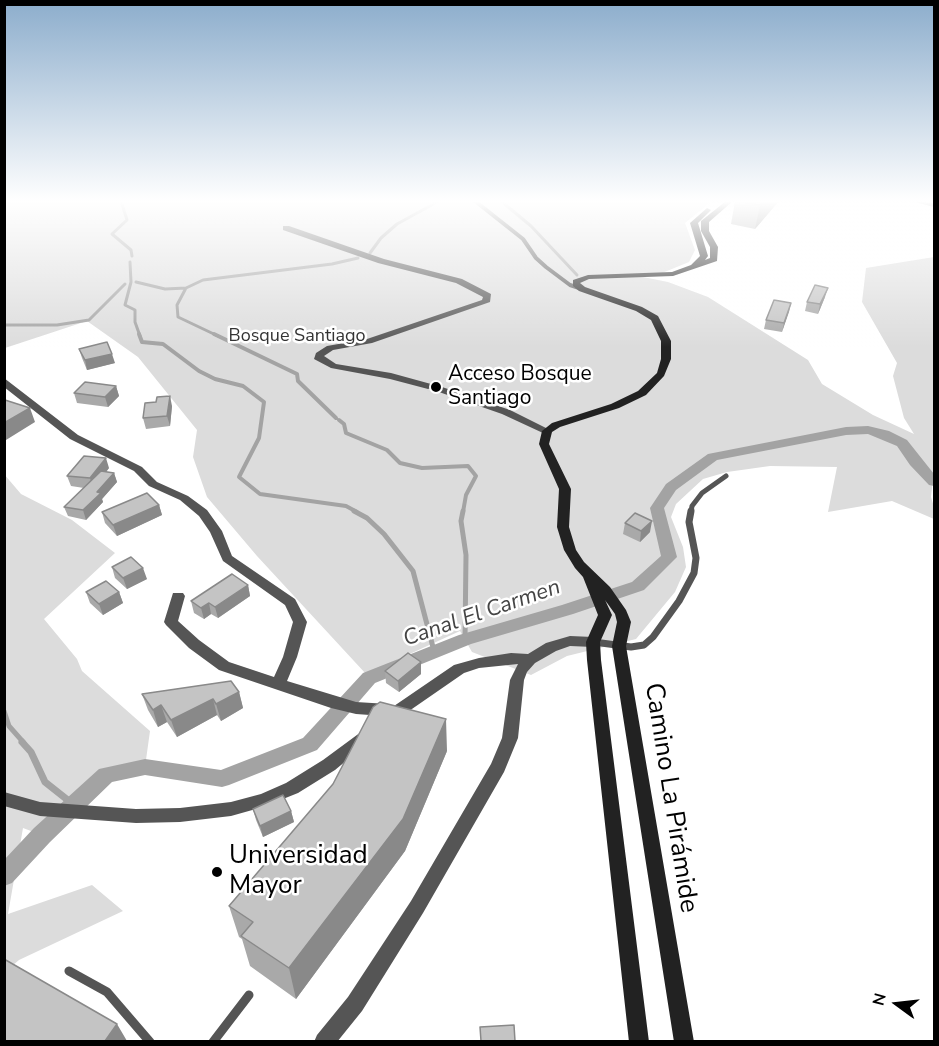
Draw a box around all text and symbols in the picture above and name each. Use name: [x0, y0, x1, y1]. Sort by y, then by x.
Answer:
park label: Bosque Santiago: [228, 326, 366, 348]
place label: Acceso Bosque Santiago: [448, 362, 592, 412]
marker: Acceso Bosque Santiago: [429, 380, 443, 394]
water label: Canal El Carmen: [400, 575, 564, 653]
street label: Camino La Pirámide: [636, 681, 704, 915]
place label: Universidad Mayor: [229, 841, 368, 903]
marker: Universidad Mayor: [210, 865, 224, 879]
north arrow: [867, 974, 927, 1034]
text: N: [867, 991, 892, 1008]

